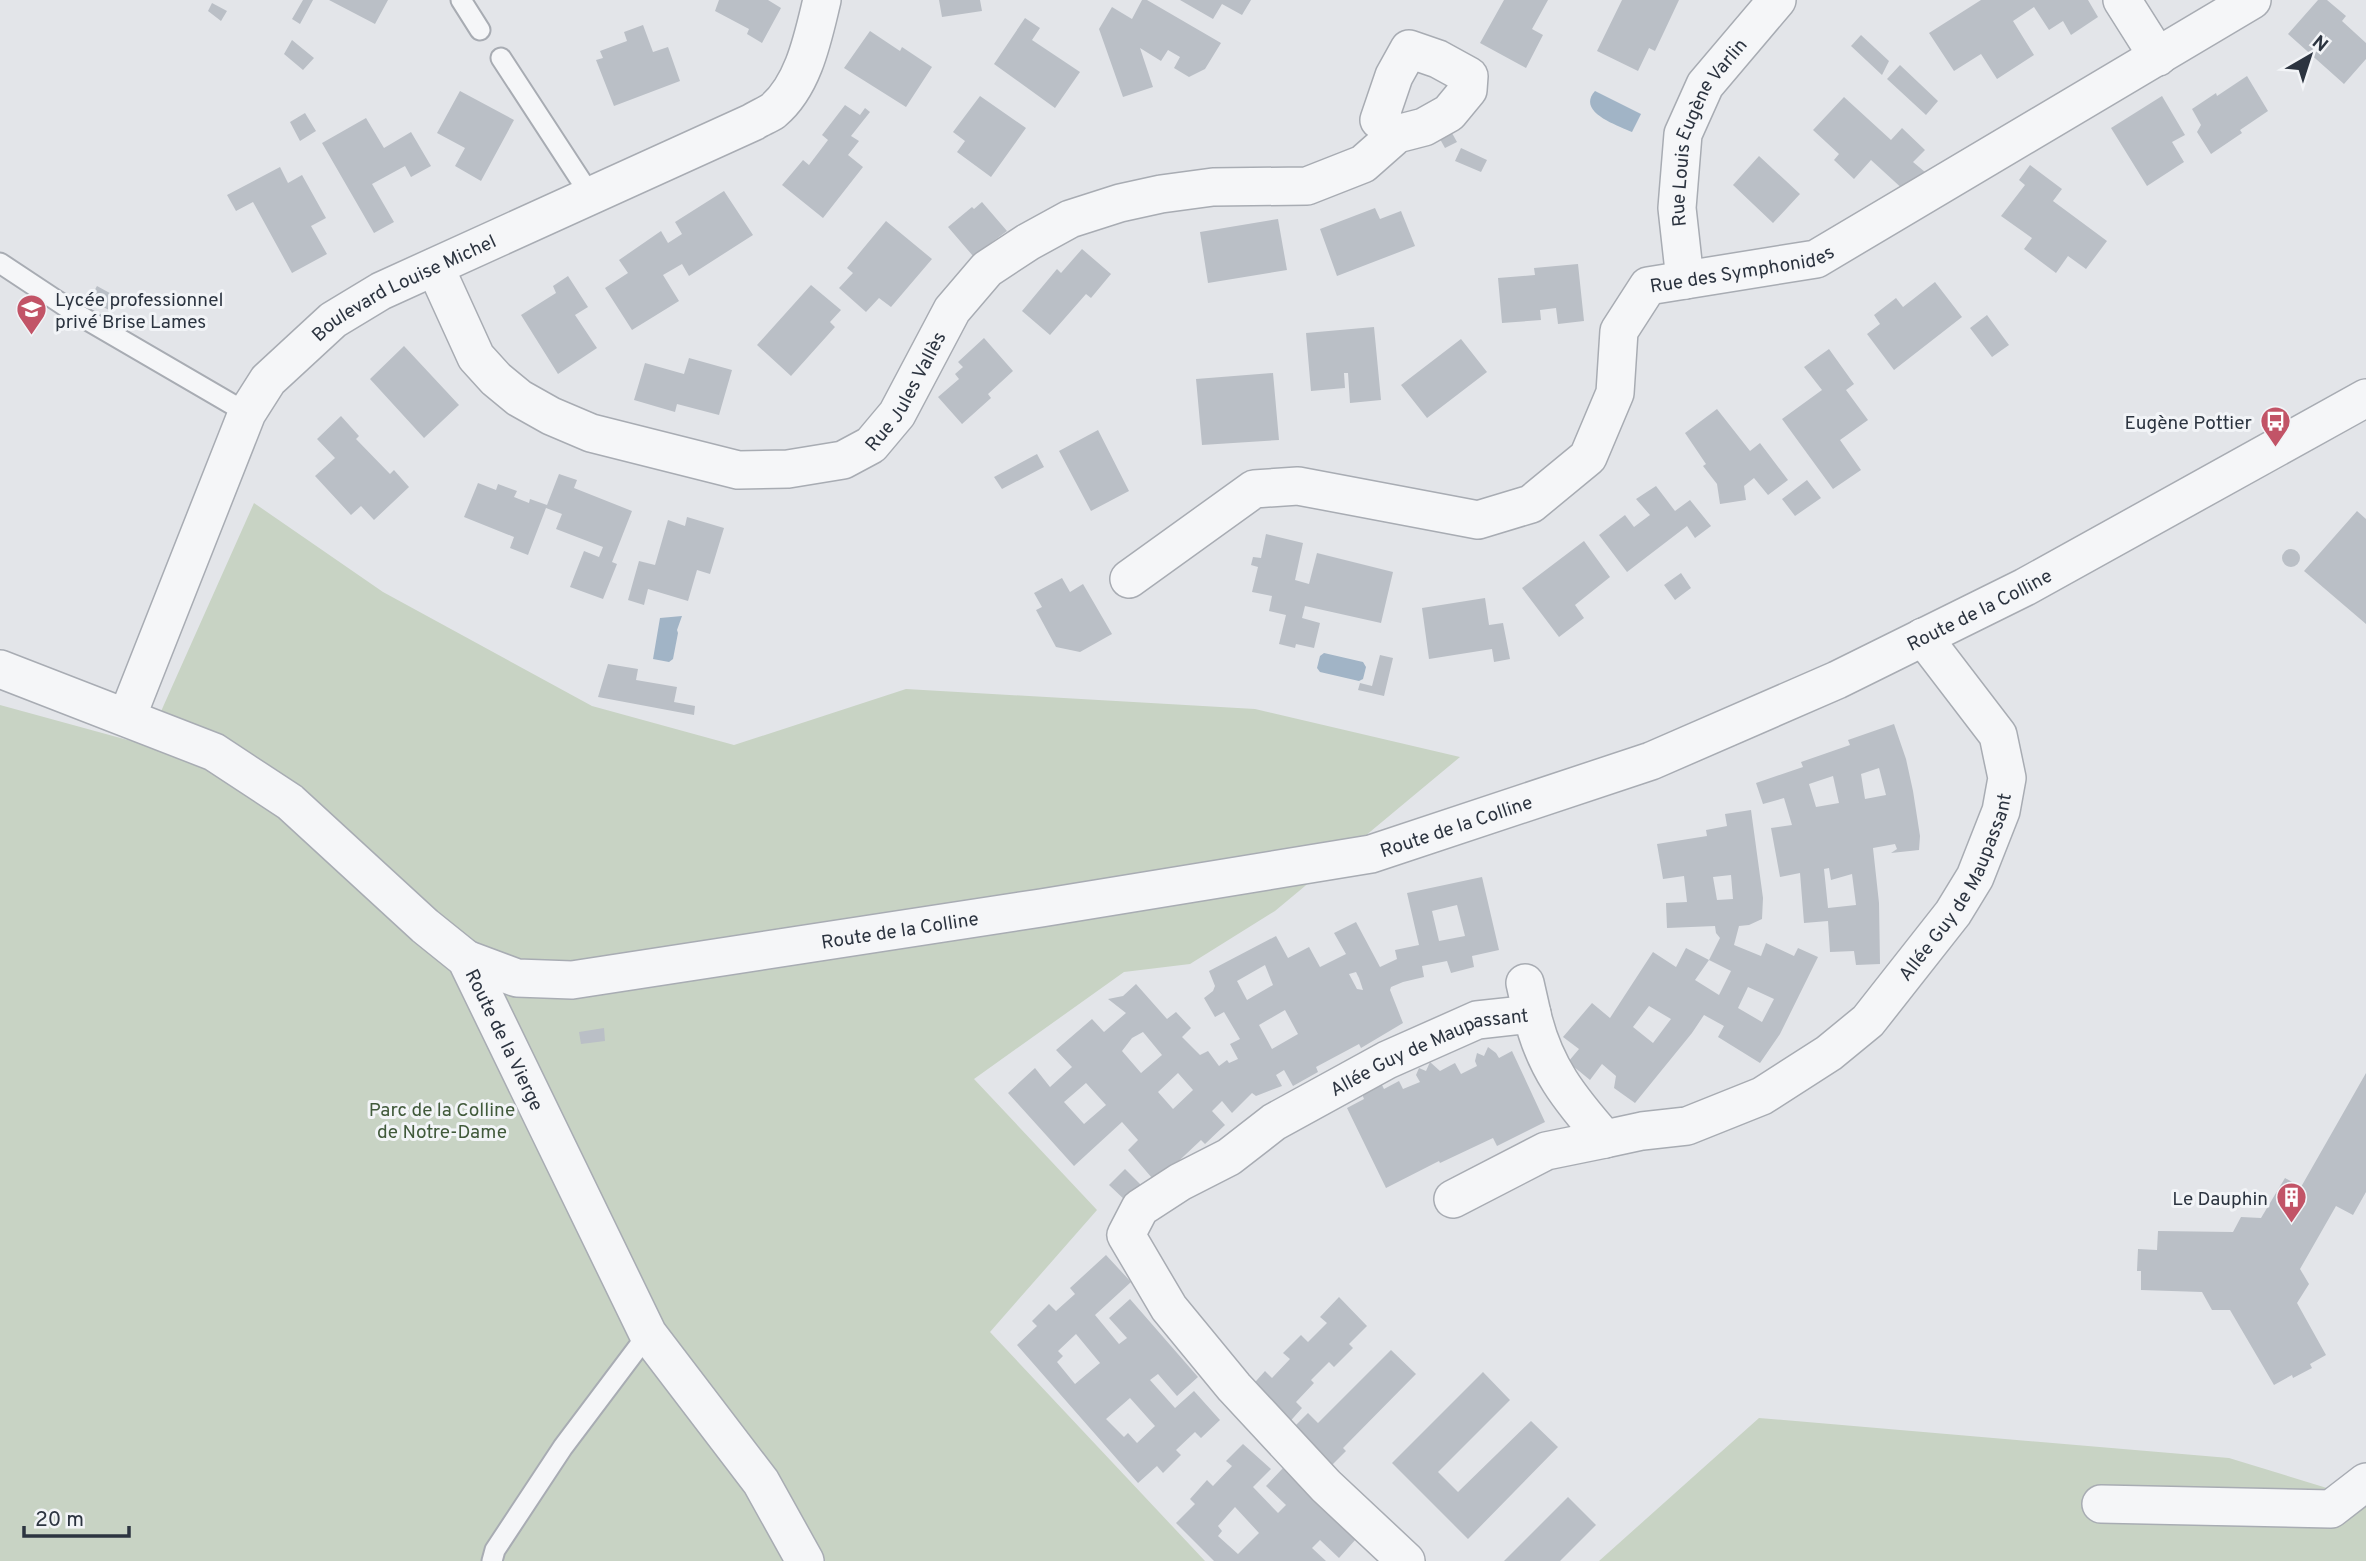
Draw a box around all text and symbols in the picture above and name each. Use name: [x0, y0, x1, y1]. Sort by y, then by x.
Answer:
north arrow: [2275, 21, 2345, 91]
text: N: [2307, 31, 2332, 58]
street label: Rue Louis Eugène Varlin: [1667, 34, 1753, 228]
street label: Boulevard Louise Michel: [307, 230, 500, 348]
street label: Rue des Symphonides: [1648, 241, 1839, 300]
place label: Lycée professionnel privé Brise Lames: [55, 289, 224, 335]
school or university icon: Lycée professionnel privé Brise Lames: [15, 293, 49, 337]
street label: Rue Jules Vallès: [861, 328, 952, 457]
bus stop icon: Eugène Pottier: [2258, 405, 2292, 449]
place label: Eugène Pottier: [2124, 412, 2253, 436]
street label: Route de la Colline: [1904, 564, 2057, 657]
street label: Route de la Colline: [1377, 791, 1536, 864]
street label: Allée Guy de Maupassant: [1894, 791, 2018, 986]
street label: Route de la Colline: [820, 908, 980, 956]
street label: Route de la Vierge: [459, 966, 548, 1115]
street label: Allée Guy de Maupassant: [1326, 1004, 1530, 1103]
park label: Parc de la Colline de Notre-Dame: [369, 1099, 515, 1145]
building icon: Le Dauphin: [2274, 1181, 2308, 1225]
place label: Le Dauphin: [2172, 1188, 2268, 1212]
scale bar: [24, 1494, 130, 1538]
text: 20 m: [35, 1507, 84, 1534]

